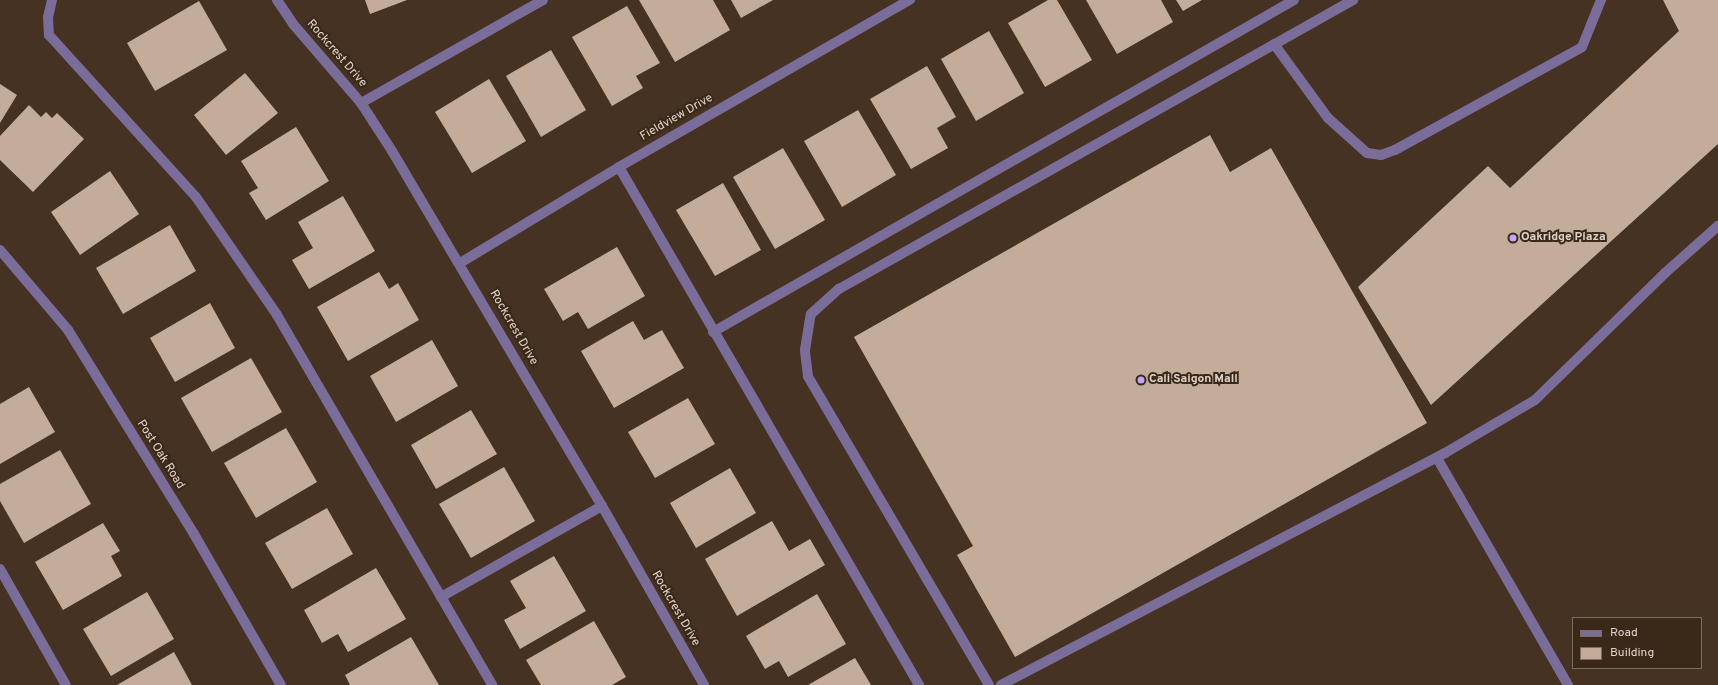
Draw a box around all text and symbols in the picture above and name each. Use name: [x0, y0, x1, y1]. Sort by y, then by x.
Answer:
street label: Rockcrest Drive: [303, 17, 369, 91]
street label: Fieldview Drive: [638, 91, 716, 145]
place label: Oakridge Plaza: [1521, 231, 1606, 245]
marker: Oakridge Plaza: [1508, 233, 1518, 243]
street label: Rockcrest Drive: [486, 288, 540, 368]
place label: Cali Saigon Mall: [1149, 373, 1238, 387]
marker: Cali Saigon Mall: [1136, 375, 1146, 385]
street label: Post Oak Road: [133, 418, 187, 492]
street label: Rockcrest Drive: [648, 569, 702, 649]
legend: [1572, 617, 1702, 669]
text: Road: [1610, 625, 1638, 641]
text: Building: [1610, 645, 1654, 661]

